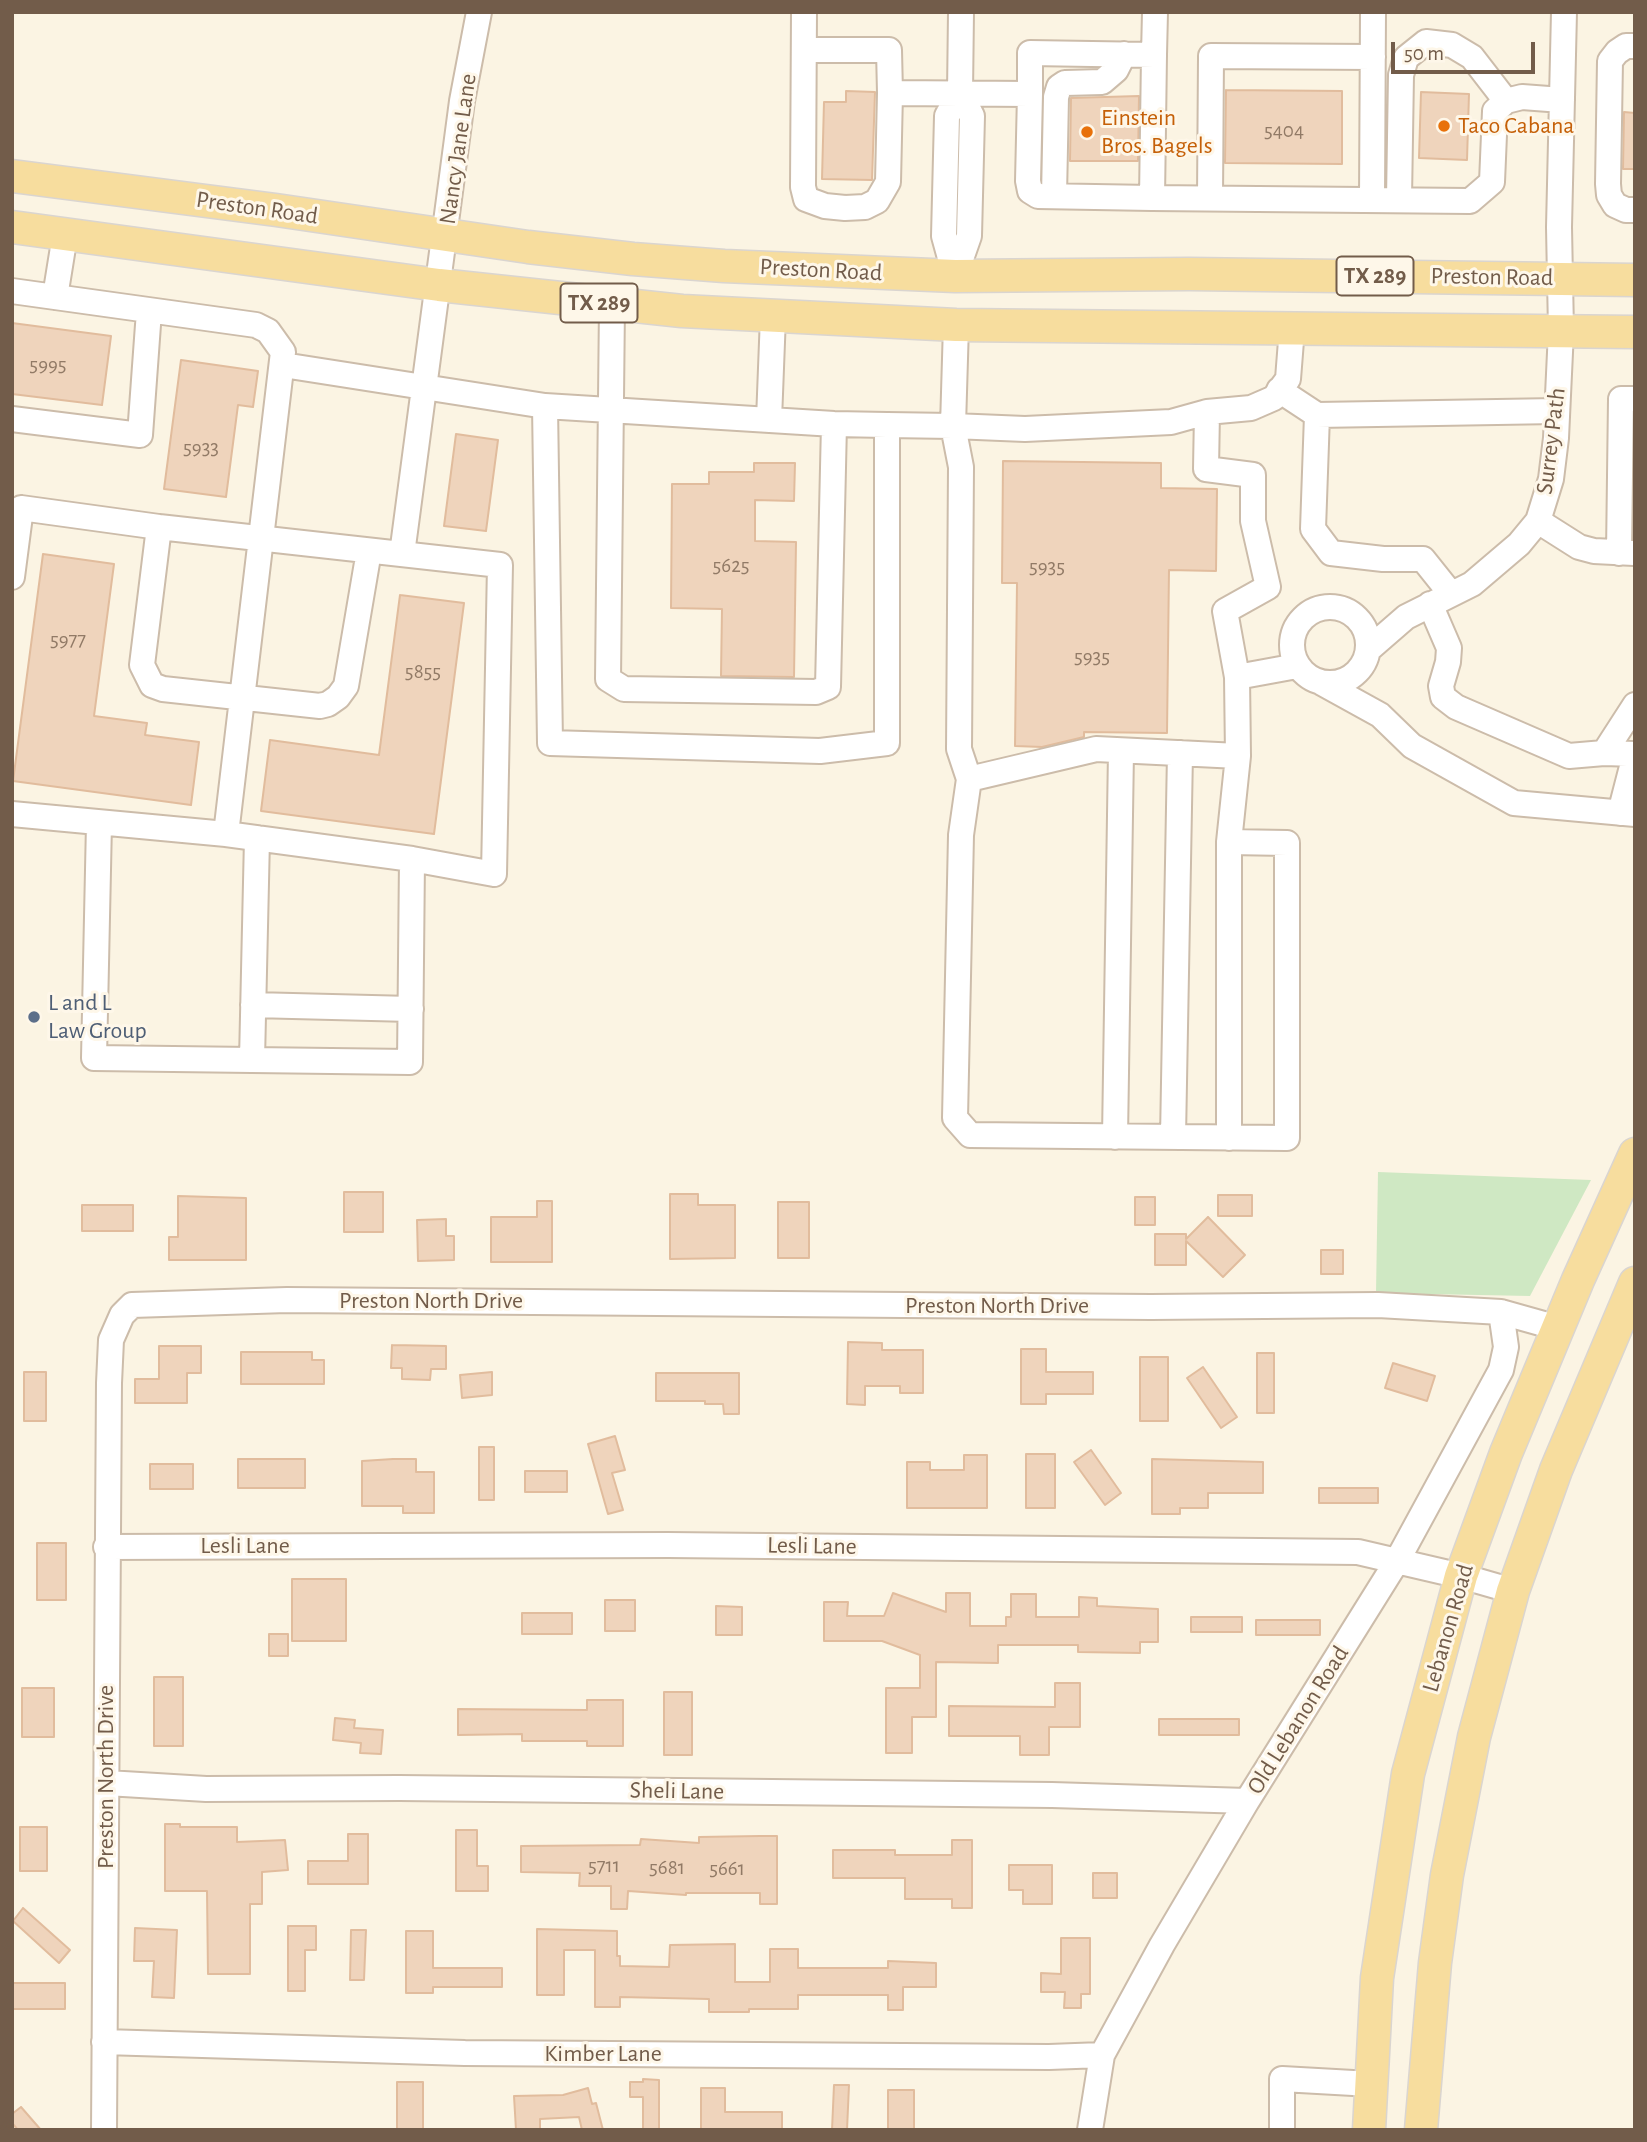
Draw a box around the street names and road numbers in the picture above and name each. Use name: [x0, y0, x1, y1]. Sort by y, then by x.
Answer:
street label: Nancy Jane Lane: [433, 72, 483, 226]
street label: Preston Road: [194, 185, 320, 231]
street label: Preston Road: [759, 252, 883, 288]
road number: TX 289: [1336, 256, 1414, 296]
street label: Preston Road: [1430, 262, 1554, 292]
road number: TX 289: [560, 284, 638, 322]
street label: Surrey Path: [1530, 386, 1572, 496]
street label: Preston North Drive: [339, 1287, 523, 1315]
street label: Preston North Drive: [905, 1292, 1089, 1320]
street label: Lesli Lane: [767, 1531, 857, 1561]
street label: Lesli Lane: [200, 1532, 290, 1560]
street label: Lebanon Road: [1416, 1561, 1480, 1695]
street label: Old Lebanon Road: [1241, 1641, 1355, 1799]
street label: Preston North Drive: [92, 1685, 120, 1869]
street label: Sheli Lane: [629, 1776, 725, 1806]
street label: Kimber Lane: [544, 2040, 662, 2068]

